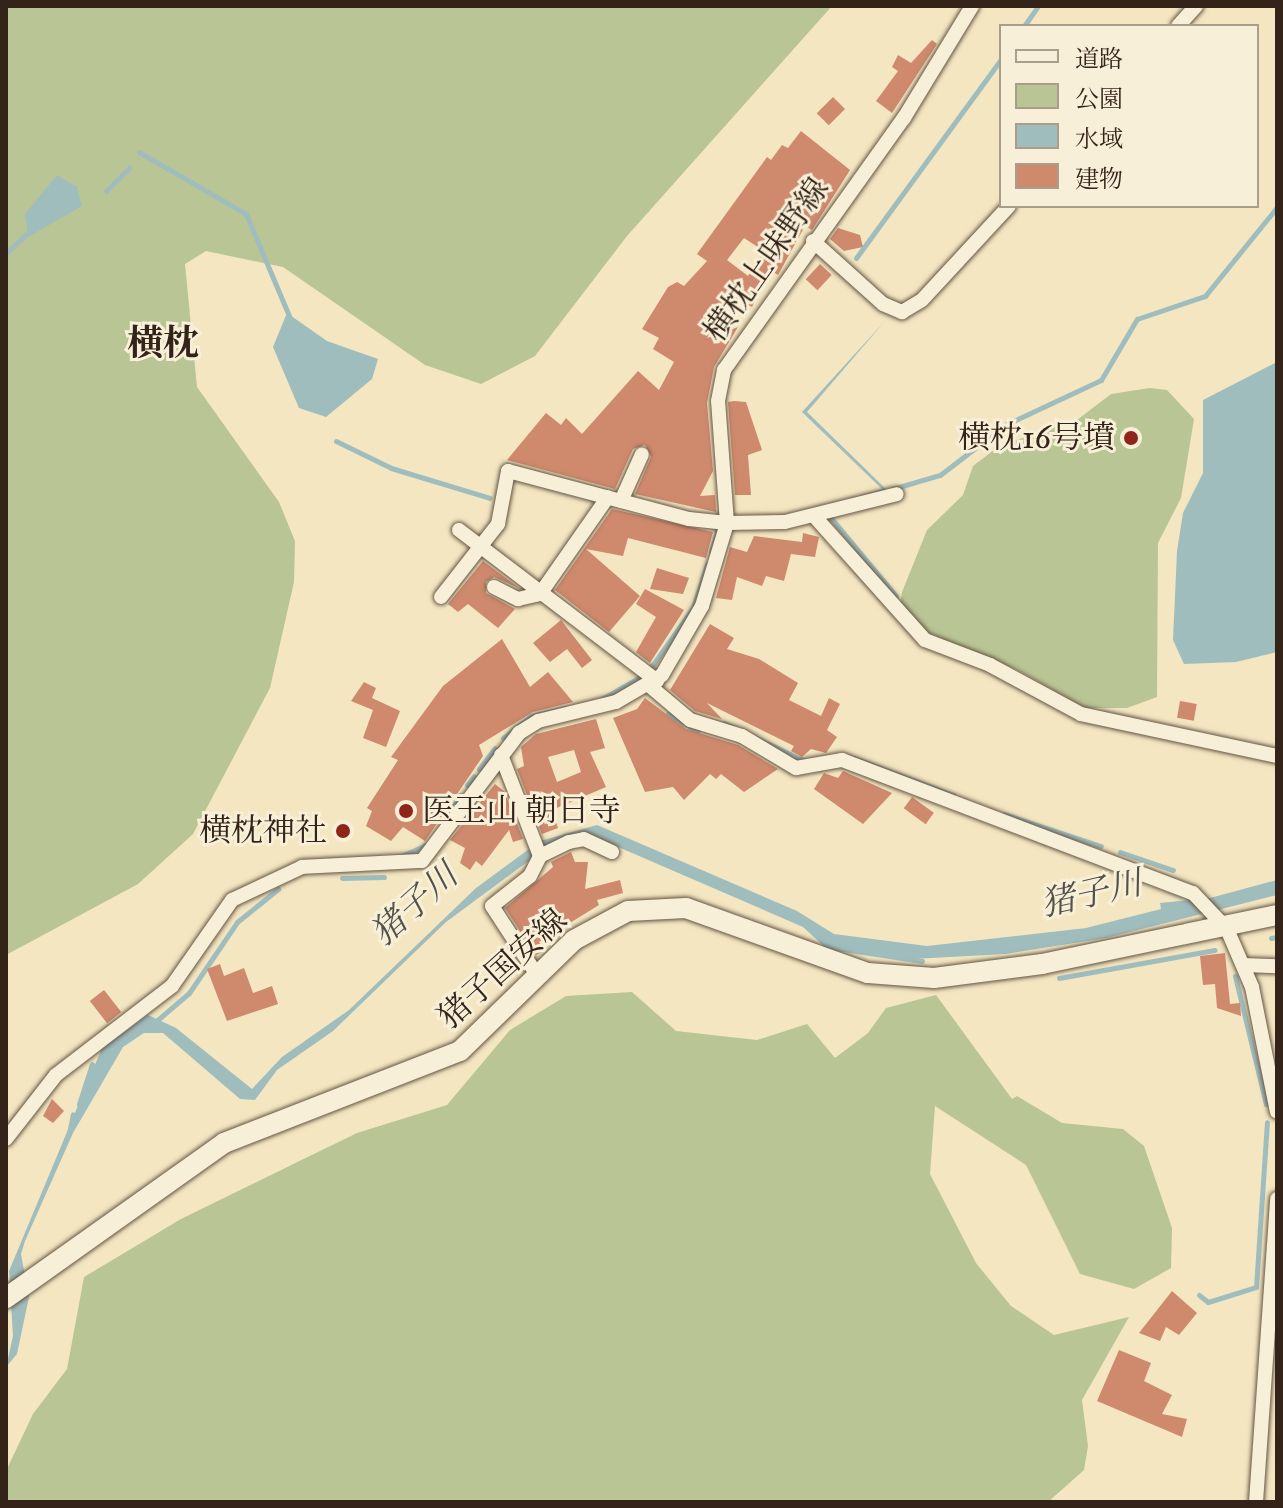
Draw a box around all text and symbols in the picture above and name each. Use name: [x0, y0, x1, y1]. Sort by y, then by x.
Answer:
legend: [999, 24, 1259, 208]
text: 道路: [1075, 44, 1123, 74]
text: 公園: [1075, 84, 1123, 114]
text: 水域: [1075, 124, 1123, 154]
text: 建物: [1075, 164, 1123, 194]
street label: 横枕上味野線: [696, 170, 838, 350]
district label: 横枕: [127, 322, 199, 366]
place label: 横枕16号墳: [958, 419, 1115, 457]
marker: 横枕16号墳: [1122, 429, 1140, 447]
place label: 医王山 朝日寺: [422, 792, 621, 830]
marker: 医王山 朝日寺: [397, 802, 415, 820]
place label: 横枕神社: [199, 812, 327, 850]
marker: 横枕神社: [334, 822, 352, 840]
water label: 猪子川: [362, 855, 466, 953]
water label: 猪子川: [1037, 862, 1145, 924]
street label: 猪子国安線: [431, 901, 575, 1037]

